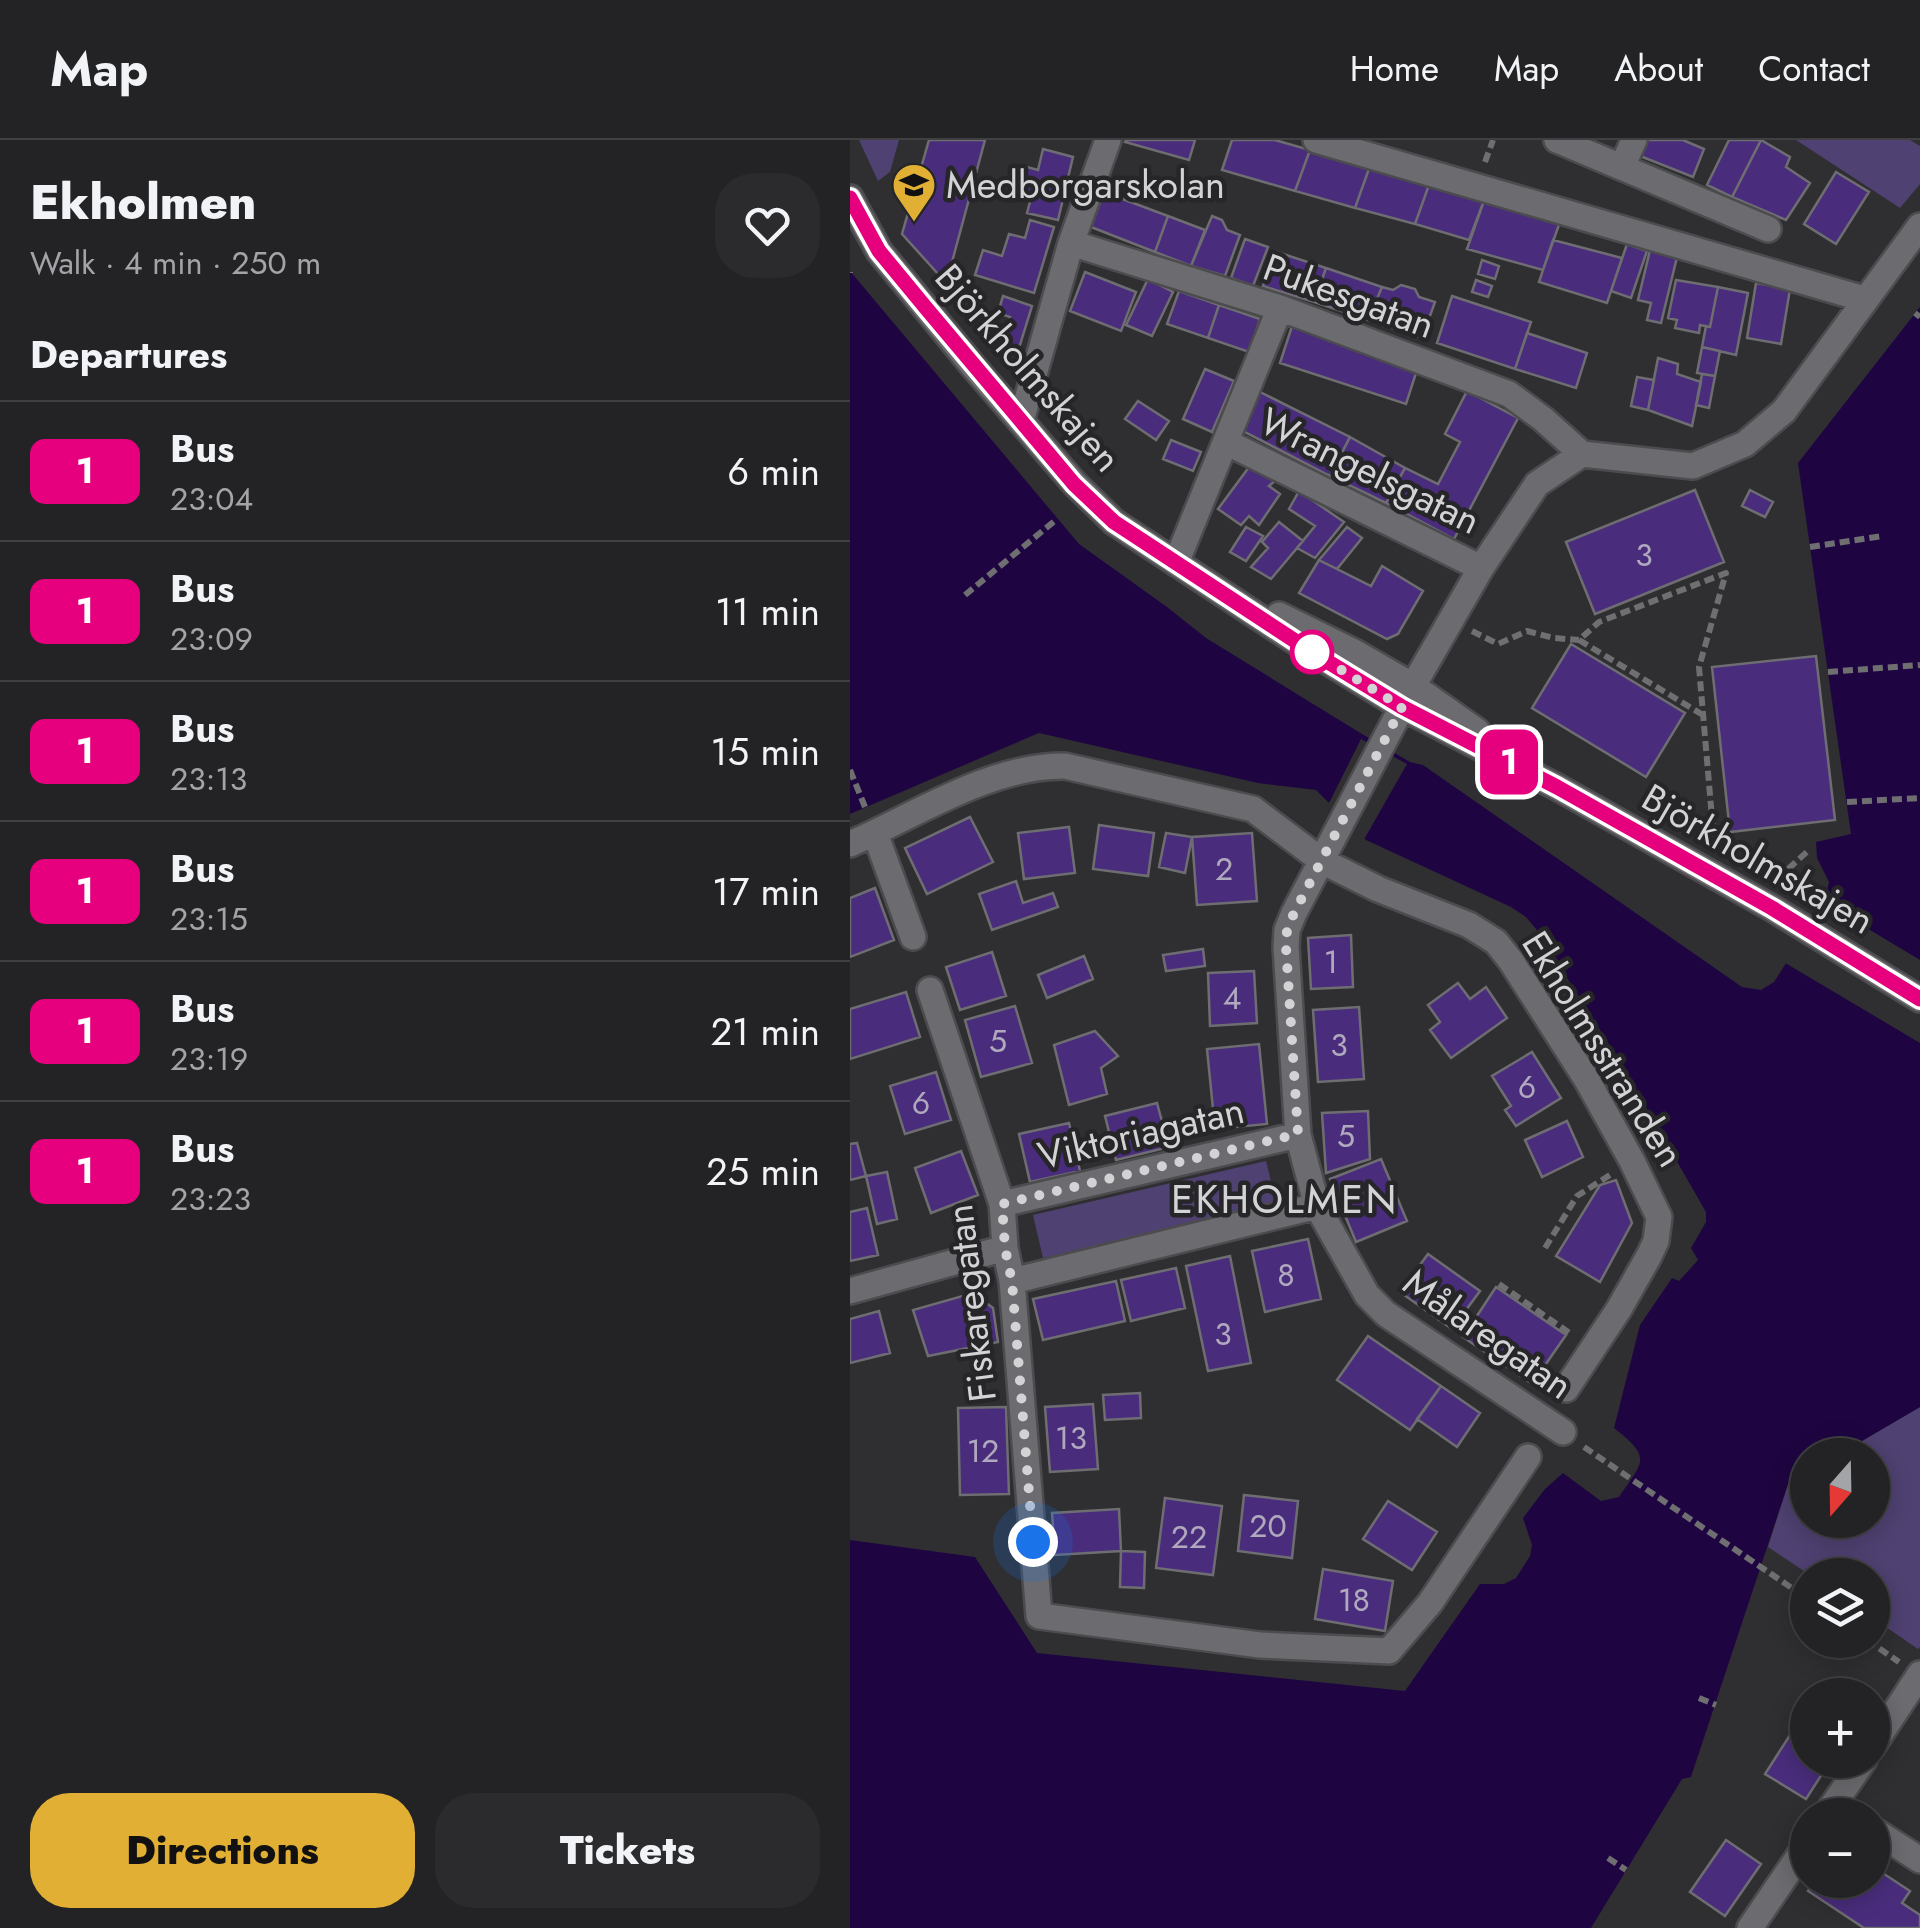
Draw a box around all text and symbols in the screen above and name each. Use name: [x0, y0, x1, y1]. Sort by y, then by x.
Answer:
text: Map: [50, 35, 148, 104]
text: Home: [1350, 44, 1439, 94]
text: Map: [1494, 44, 1559, 94]
text: About: [1614, 44, 1703, 94]
text: Contact: [1758, 44, 1870, 94]
place label: Medborgarskolan: [946, 157, 1225, 212]
school or university icon: Medborgarskolan: [891, 162, 937, 223]
text: Ekholmen: [30, 168, 256, 237]
button: heart: [715, 173, 820, 278]
street label: Pukesgatan: [1256, 239, 1442, 352]
text: Walk · 4 min · 250 m: [30, 240, 321, 286]
street label: Björkholmskajen: [922, 252, 1134, 484]
text: Departures: [30, 327, 227, 382]
street label: Wrangelsgatan: [1251, 393, 1490, 548]
text: Bus: [170, 421, 234, 476]
text: 6 min: [727, 444, 820, 499]
text: 1: [76, 446, 94, 496]
text: 23:04: [170, 476, 253, 522]
house number: 3: [1635, 532, 1653, 578]
text: Bus: [170, 561, 234, 616]
text: 11 min: [715, 584, 820, 639]
text: 1: [76, 586, 94, 636]
text: 23:09: [170, 616, 253, 662]
unlabelled marker: [1291, 631, 1333, 673]
text: Bus: [170, 701, 234, 756]
text: 15 min: [711, 724, 820, 779]
text: 1: [76, 726, 94, 776]
line badge: 1: [1476, 730, 1542, 794]
text: 1: [1500, 737, 1518, 787]
text: 23:13: [170, 756, 247, 802]
street label: Björkholmskajen: [1632, 770, 1884, 947]
text: Bus: [170, 841, 234, 896]
house number: 2: [1215, 846, 1233, 892]
text: 17 min: [712, 864, 820, 919]
text: 1: [76, 866, 94, 916]
text: 23:15: [170, 896, 248, 942]
street label: Ekholmsstranden: [1509, 920, 1698, 1177]
house number: 1: [1324, 939, 1338, 985]
house number: 4: [1223, 975, 1241, 1021]
text: Bus: [170, 981, 234, 1036]
text: 21 min: [710, 1004, 820, 1059]
text: 1: [76, 1006, 94, 1056]
house number: 5: [989, 1018, 1007, 1064]
house number: 3: [1330, 1022, 1348, 1068]
text: 23:19: [170, 1036, 248, 1082]
house number: 6: [1518, 1064, 1536, 1110]
house number: 6: [912, 1080, 930, 1126]
street label: Viktoriagatan: [1032, 1082, 1249, 1183]
house number: 5: [1337, 1113, 1355, 1159]
text: Bus: [170, 1121, 234, 1176]
text: 25 min: [706, 1144, 820, 1199]
text: 1: [76, 1146, 94, 1196]
district label: EKHOLMEN: [1171, 1170, 1399, 1228]
text: 23:23: [170, 1176, 251, 1222]
street label: Fiskaregatan: [931, 1201, 1010, 1405]
house number: 8: [1277, 1252, 1295, 1298]
street label: Målaregatan: [1392, 1255, 1584, 1412]
house number: 3: [1214, 1311, 1232, 1357]
house number: 13: [1055, 1415, 1087, 1461]
house number: 12: [967, 1428, 999, 1474]
north arrow: [1790, 1438, 1890, 1538]
map controls: [1790, 1438, 1890, 1898]
house number: 20: [1249, 1503, 1287, 1549]
house number: 22: [1171, 1514, 1207, 1560]
your location: [1008, 1517, 1058, 1567]
button: layers: [1790, 1558, 1890, 1658]
house number: 18: [1338, 1577, 1370, 1623]
button: +: [1790, 1678, 1890, 1778]
button: Directions: [30, 1793, 415, 1908]
button: Tickets: [435, 1793, 820, 1908]
button: −: [1790, 1798, 1890, 1898]

